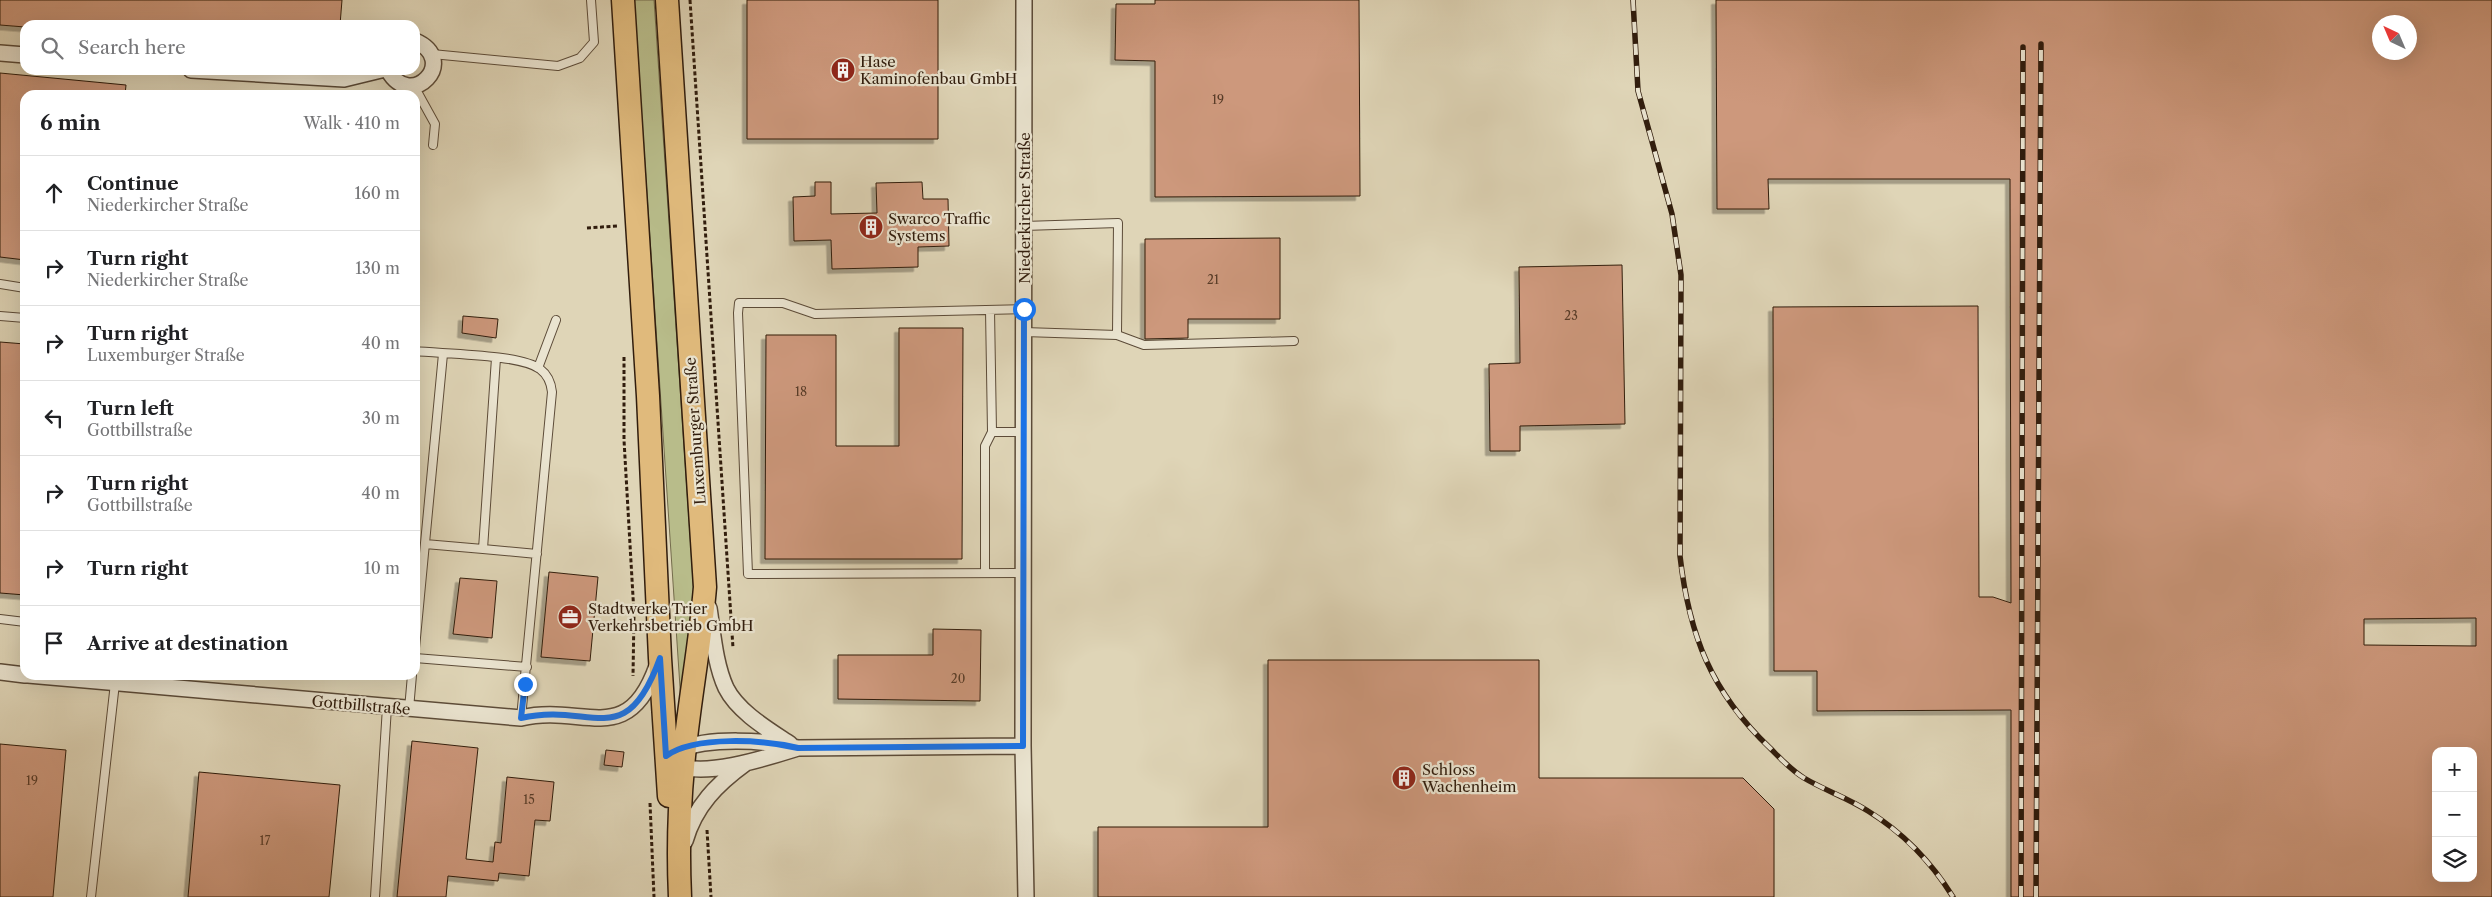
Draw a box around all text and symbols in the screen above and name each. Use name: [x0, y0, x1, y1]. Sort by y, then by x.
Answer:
north arrow: [2372, 15, 2417, 60]
search box: [20, 20, 420, 75]
icon: search: [38, 34, 66, 62]
text: Search here: [78, 36, 186, 59]
place label: Hase Kaminofenbau GmbH: [860, 52, 1018, 88]
building icon: Hase Kaminofenbau GmbH: [830, 57, 856, 83]
house number: 19: [1212, 92, 1224, 107]
text: 6 min: [40, 110, 101, 135]
text: Walk · 410 m: [303, 113, 400, 133]
street label: Niederkircher Straße: [1015, 132, 1034, 284]
text: Continue: [87, 172, 179, 195]
icon: ahead: [40, 179, 68, 207]
text: 160 m: [355, 183, 400, 203]
text: Niederkircher Straße: [87, 195, 249, 215]
place label: Swarco Traffic Systems: [888, 209, 990, 245]
building icon: Swarco Traffic Systems: [858, 214, 884, 240]
text: Turn right: [87, 247, 188, 270]
icon: right: [40, 254, 68, 282]
text: 130 m: [355, 258, 400, 278]
text: Niederkircher Straße: [87, 270, 249, 290]
house number: 21: [1207, 272, 1219, 287]
route start: [1013, 298, 1036, 321]
house number: 23: [1564, 308, 1578, 323]
text: Turn right: [87, 322, 188, 345]
icon: right: [40, 329, 68, 357]
text: 40 m: [361, 333, 400, 353]
text: Luxemburger Straße: [87, 345, 245, 365]
street label: Luxemburger Straße: [680, 357, 710, 505]
house number: 18: [795, 384, 807, 399]
text: Turn left: [87, 397, 174, 420]
icon: left: [40, 404, 68, 432]
text: 30 m: [362, 408, 400, 428]
text: Gottbillstraße: [87, 420, 193, 440]
text: Turn right: [87, 472, 188, 495]
icon: right: [40, 479, 68, 507]
text: 40 m: [361, 483, 400, 503]
text: Gottbillstraße: [87, 495, 193, 515]
icon: right: [40, 554, 68, 582]
text: Turn right: [87, 557, 188, 580]
text: 10 m: [364, 558, 400, 578]
place label: Stadtwerke Trier Verkehrsbetrieb GmbH: [587, 599, 754, 635]
office icon: Stadtwerke Trier Verkehrsbetrieb GmbH: [557, 604, 583, 630]
icon: arrive: [40, 629, 68, 657]
text: Arrive at destination: [87, 632, 288, 655]
house number: 20: [951, 671, 965, 686]
route end: [514, 673, 537, 696]
street label: Gottbillstraße: [311, 691, 411, 719]
map controls: [2432, 747, 2477, 882]
button: +: [2432, 747, 2477, 792]
place label: Schloss Wachenheim: [1421, 760, 1516, 796]
building icon: Schloss Wachenheim: [1391, 765, 1417, 791]
house number: 19: [26, 773, 38, 788]
house number: 15: [523, 792, 535, 807]
button: −: [2432, 792, 2477, 837]
house number: 17: [260, 833, 271, 848]
button: layers: [2432, 837, 2477, 882]

